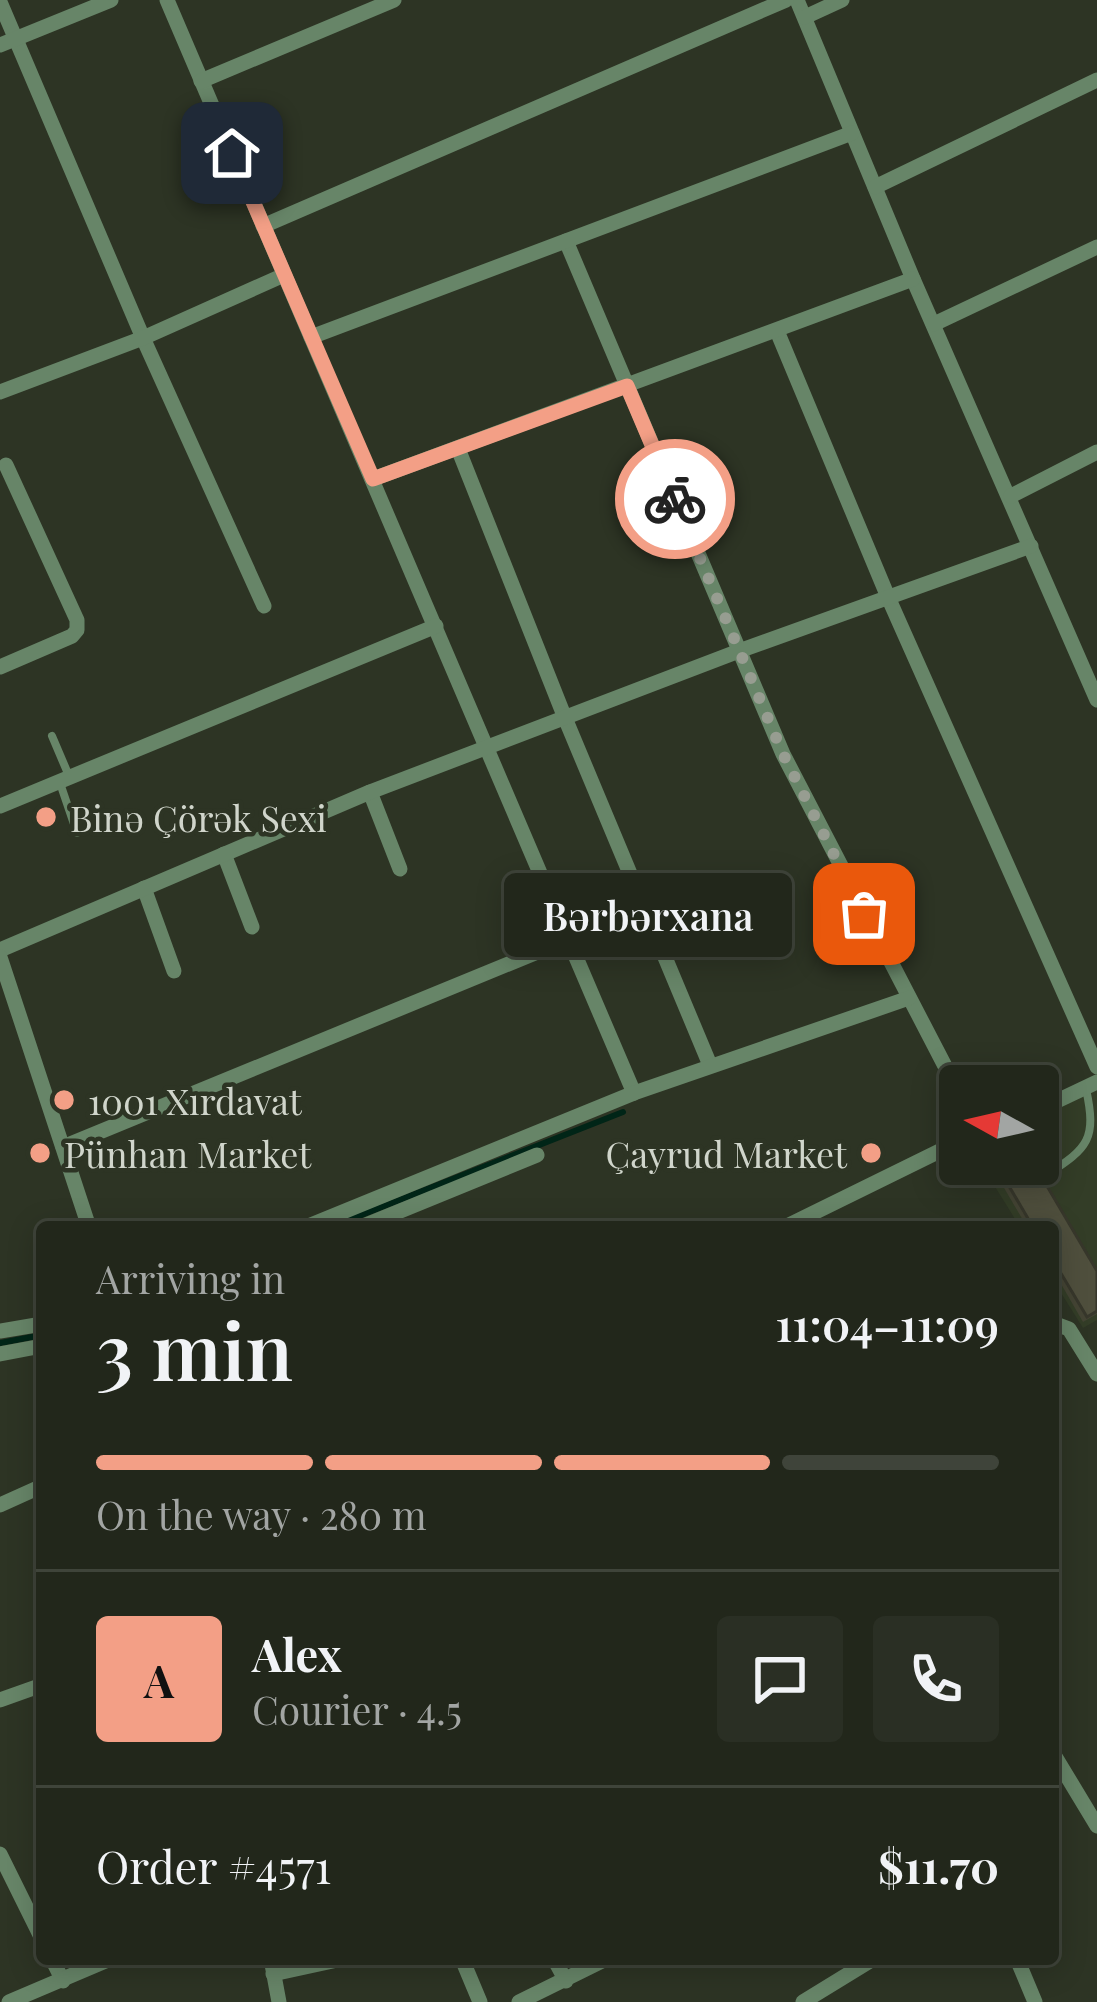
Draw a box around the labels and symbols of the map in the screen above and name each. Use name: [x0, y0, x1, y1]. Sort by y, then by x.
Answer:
pin: [181, 102, 283, 204]
courier: [615, 439, 735, 559]
place label: Binə Çörək Sexi: [70, 793, 327, 841]
marker: Binə Çörək Sexi: [33, 804, 59, 830]
pin: [813, 863, 915, 965]
callout: Bərbərxana: [504, 872, 792, 956]
north arrow: [939, 1065, 1059, 1185]
place label: 1001 Xırdavat: [88, 1076, 303, 1124]
marker: 1001 Xırdavat: [51, 1087, 77, 1113]
place label: Pünhan Market: [64, 1129, 312, 1177]
place label: Çayrud Market: [605, 1129, 848, 1177]
marker: Pünhan Market: [27, 1140, 53, 1166]
marker: Çayrud Market: [858, 1140, 884, 1166]

